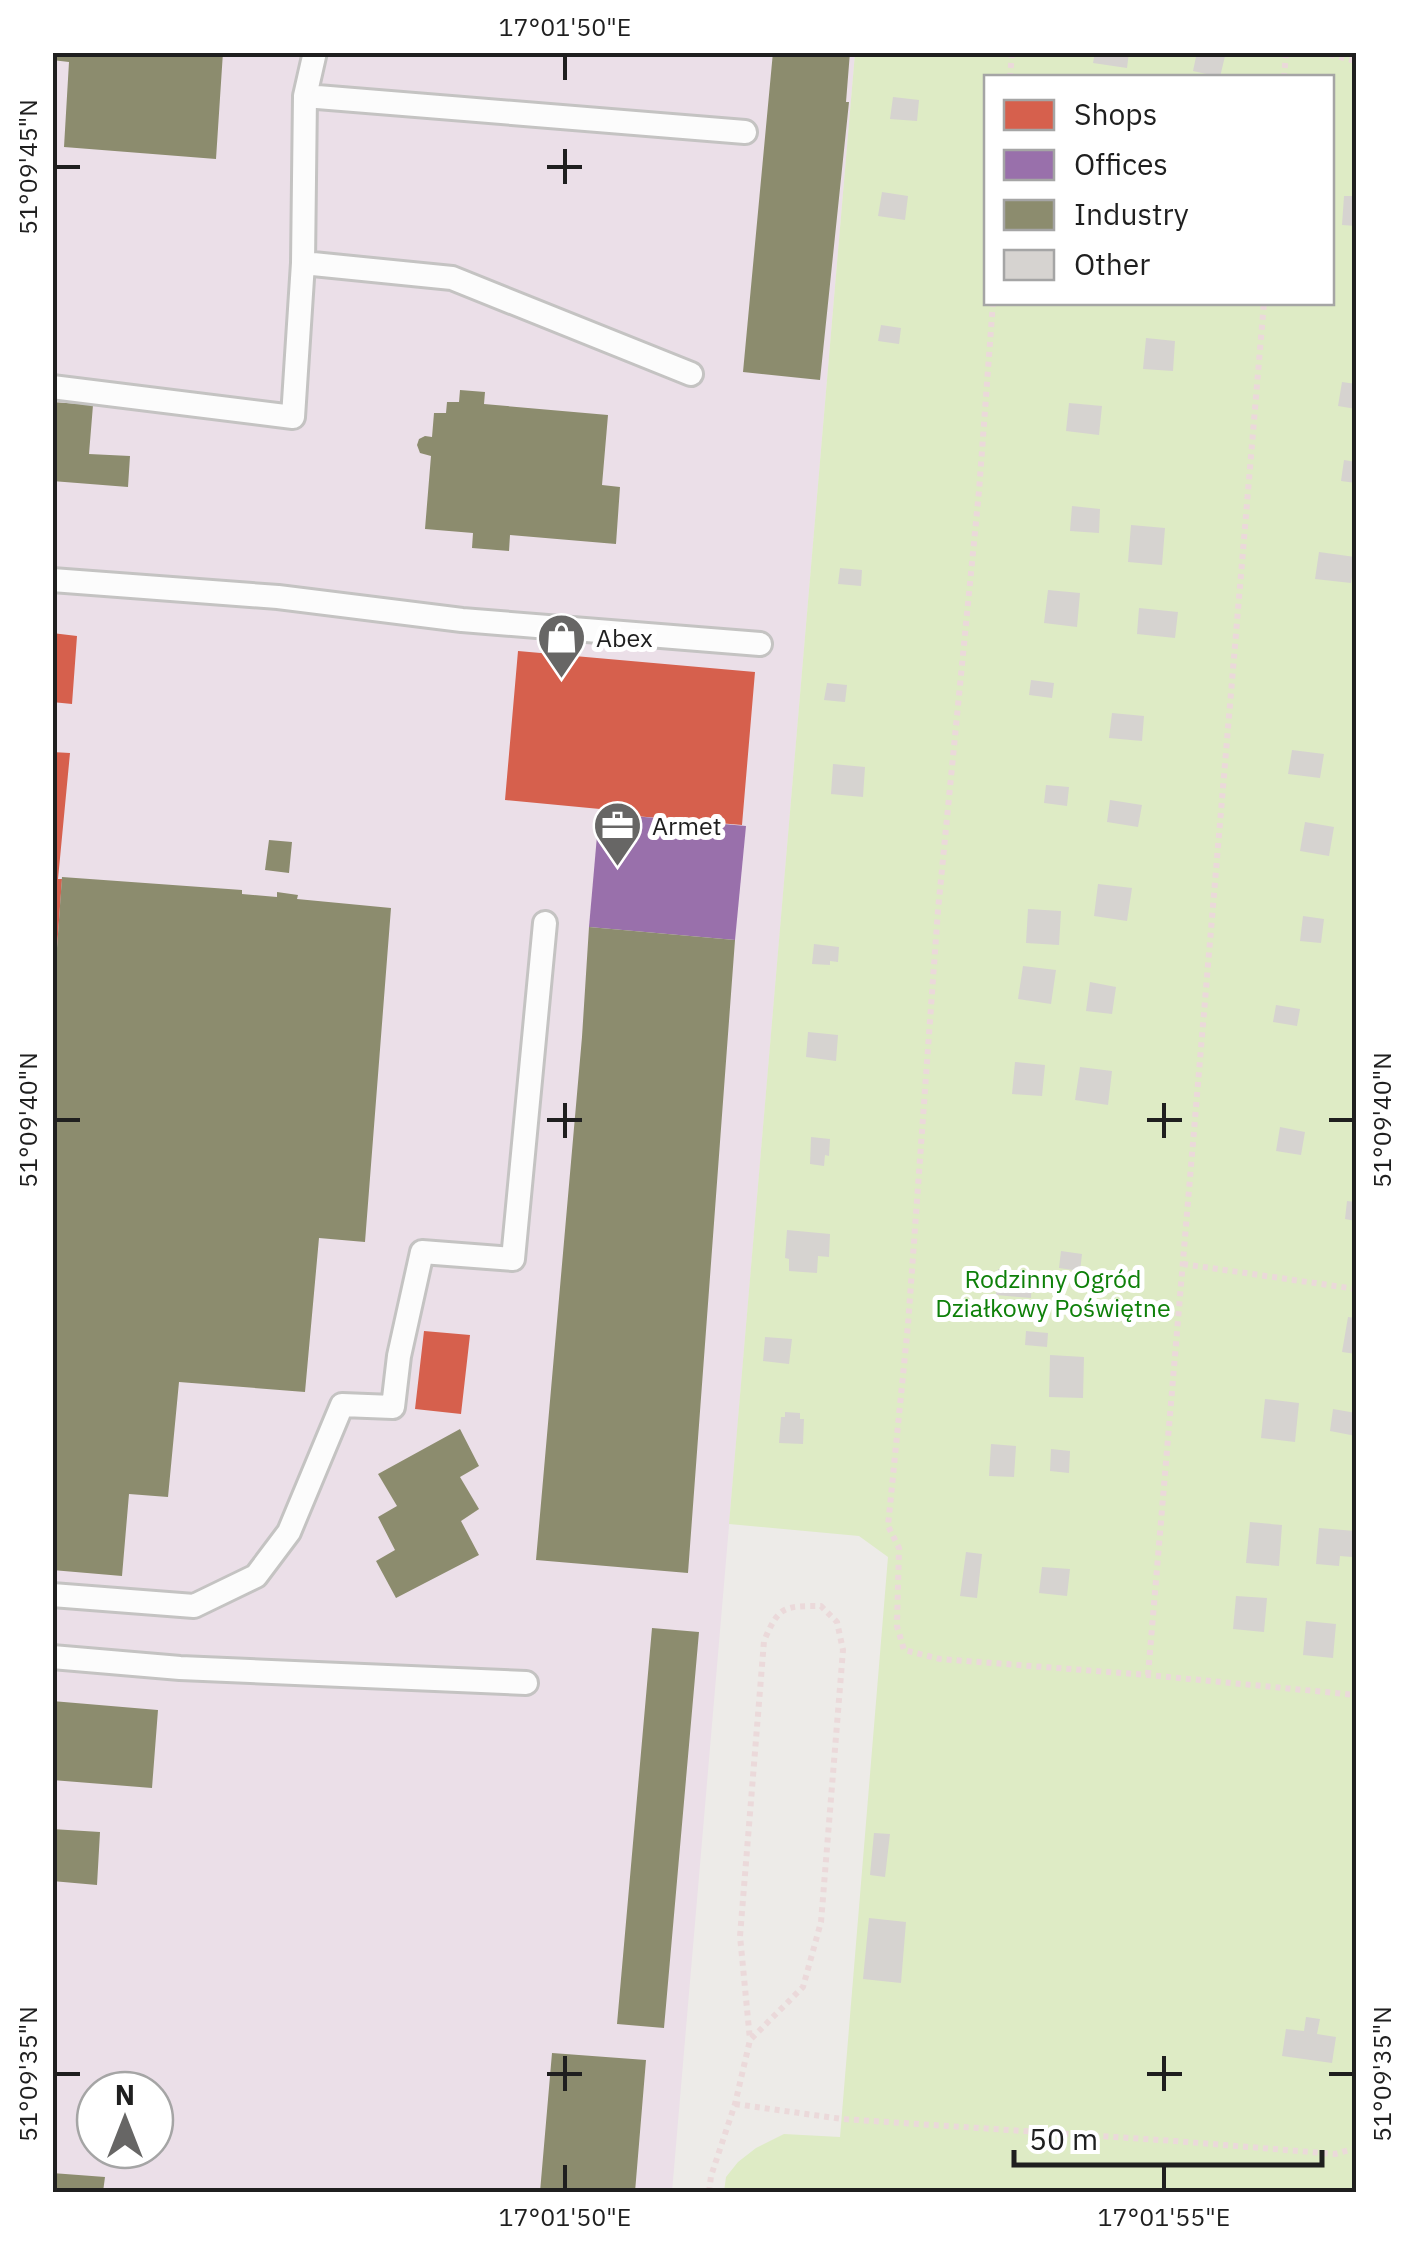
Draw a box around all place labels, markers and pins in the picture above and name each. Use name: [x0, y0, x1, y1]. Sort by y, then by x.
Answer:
shop icon: Abex: [535, 612, 587, 680]
place label: Abex: [596, 621, 653, 654]
office icon: Armet: [591, 800, 643, 868]
place label: Armet: [652, 809, 722, 842]

